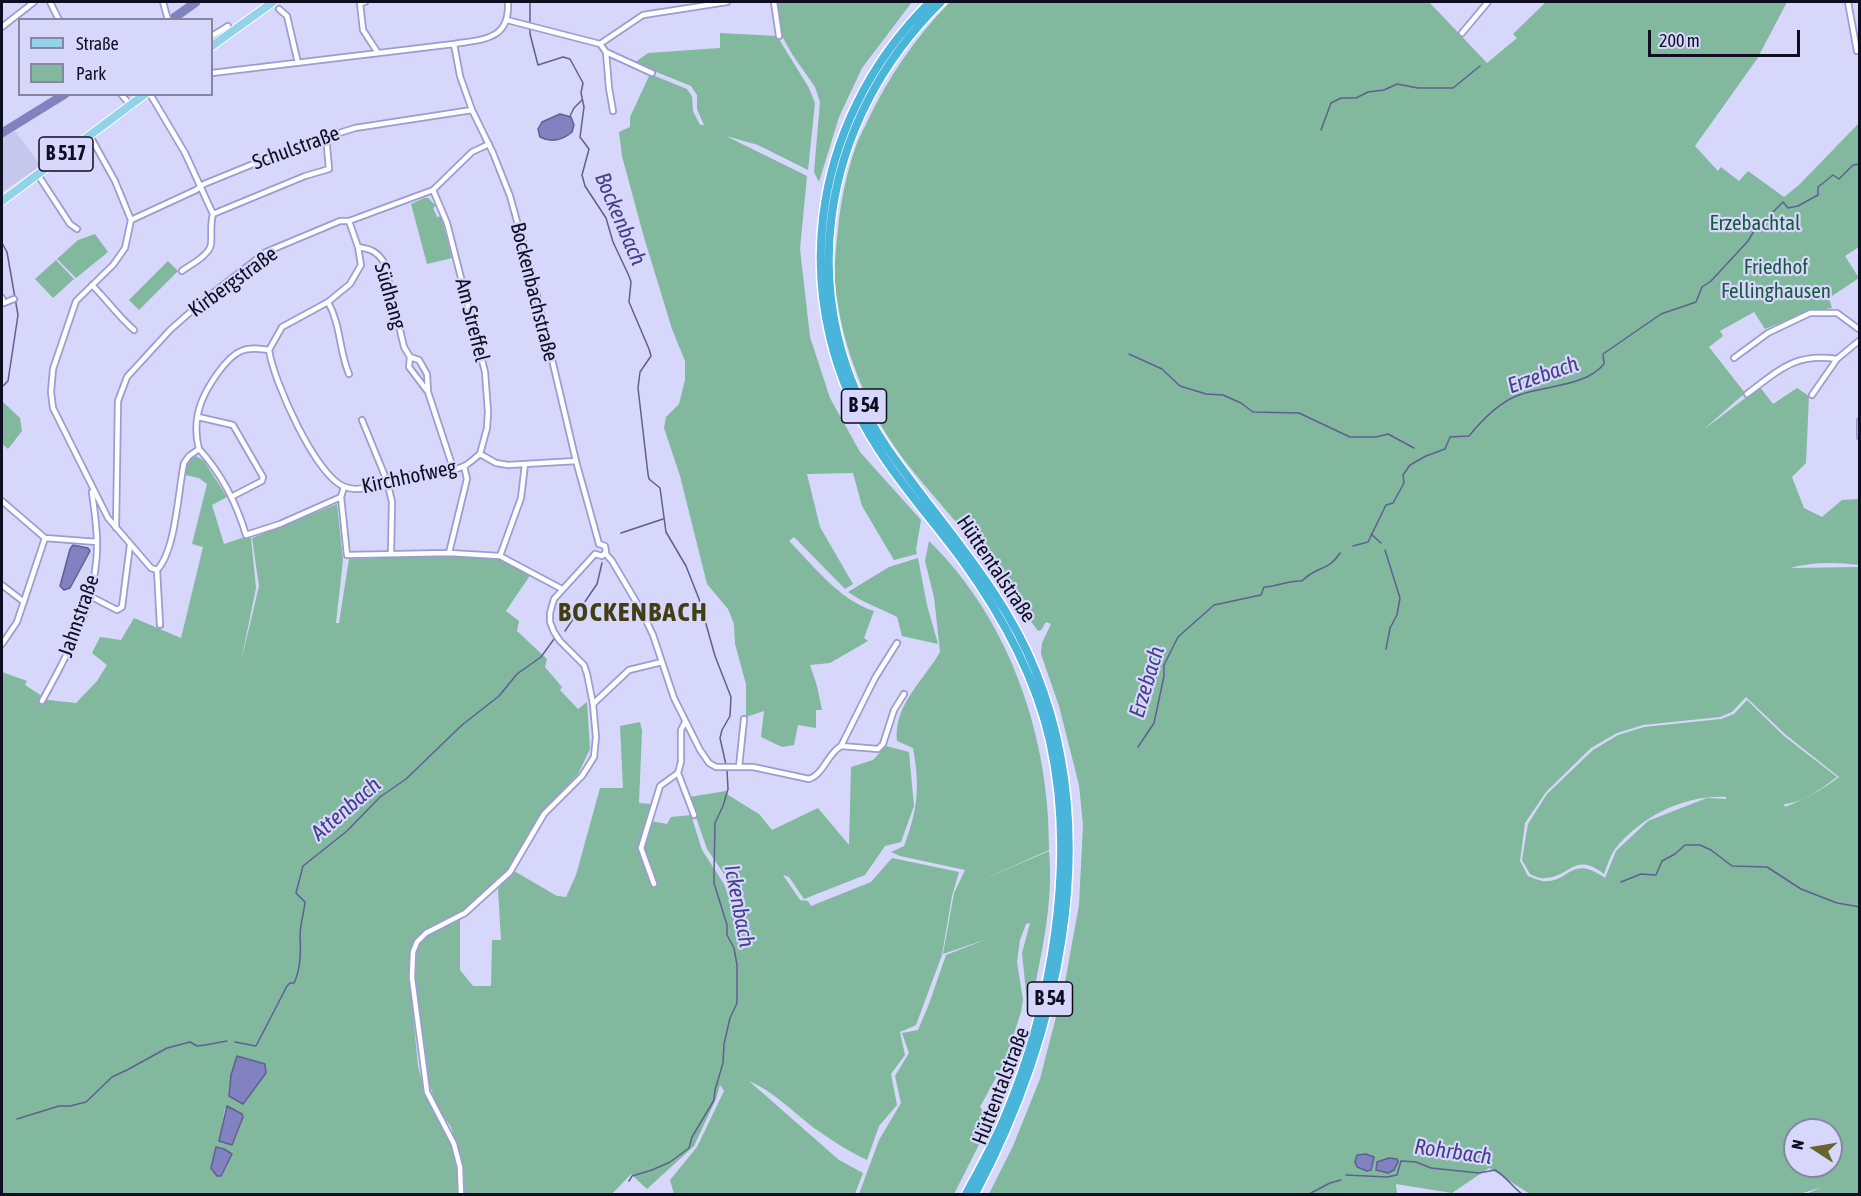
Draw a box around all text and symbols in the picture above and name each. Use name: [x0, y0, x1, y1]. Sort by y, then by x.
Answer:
legend: [18, 18, 213, 96]
scale bar: [1651, 18, 1802, 56]
text: 200 m: [1659, 30, 1700, 51]
text: Straße: [76, 33, 119, 54]
text: Park: [76, 63, 106, 84]
street label: Schulstraße: [249, 121, 343, 175]
road number: B 517: [39, 137, 93, 171]
water label: Bockenbach: [589, 169, 651, 269]
park label: Erzebachtal: [1709, 210, 1801, 236]
street label: Bockenbachstraße: [505, 220, 563, 364]
street label: Kirbergstraße: [184, 241, 282, 323]
park label: Friedhof Fellinghausen: [1721, 254, 1831, 304]
street label: Südhang: [369, 260, 411, 332]
street label: Am Streffel: [449, 276, 495, 364]
water label: Erzebach: [1504, 351, 1582, 399]
road number: B 54: [842, 389, 886, 423]
street label: Kirchhofweg: [359, 455, 459, 499]
street label: Hüttentalstraße: [951, 511, 1041, 627]
street label: Jahnstraße: [53, 572, 105, 660]
district label: BOCKENBACH: [558, 596, 708, 628]
water label: Erzebach: [1124, 643, 1170, 721]
water label: Attenbach: [306, 772, 386, 846]
water label: Ickenbach: [718, 863, 760, 949]
road number: B 54: [1028, 982, 1072, 1016]
street label: Hüttentalstraße: [967, 1024, 1035, 1148]
north arrow: [1783, 1118, 1843, 1178]
water label: Rohrbach: [1413, 1134, 1493, 1170]
text: N: [1788, 1138, 1807, 1151]

